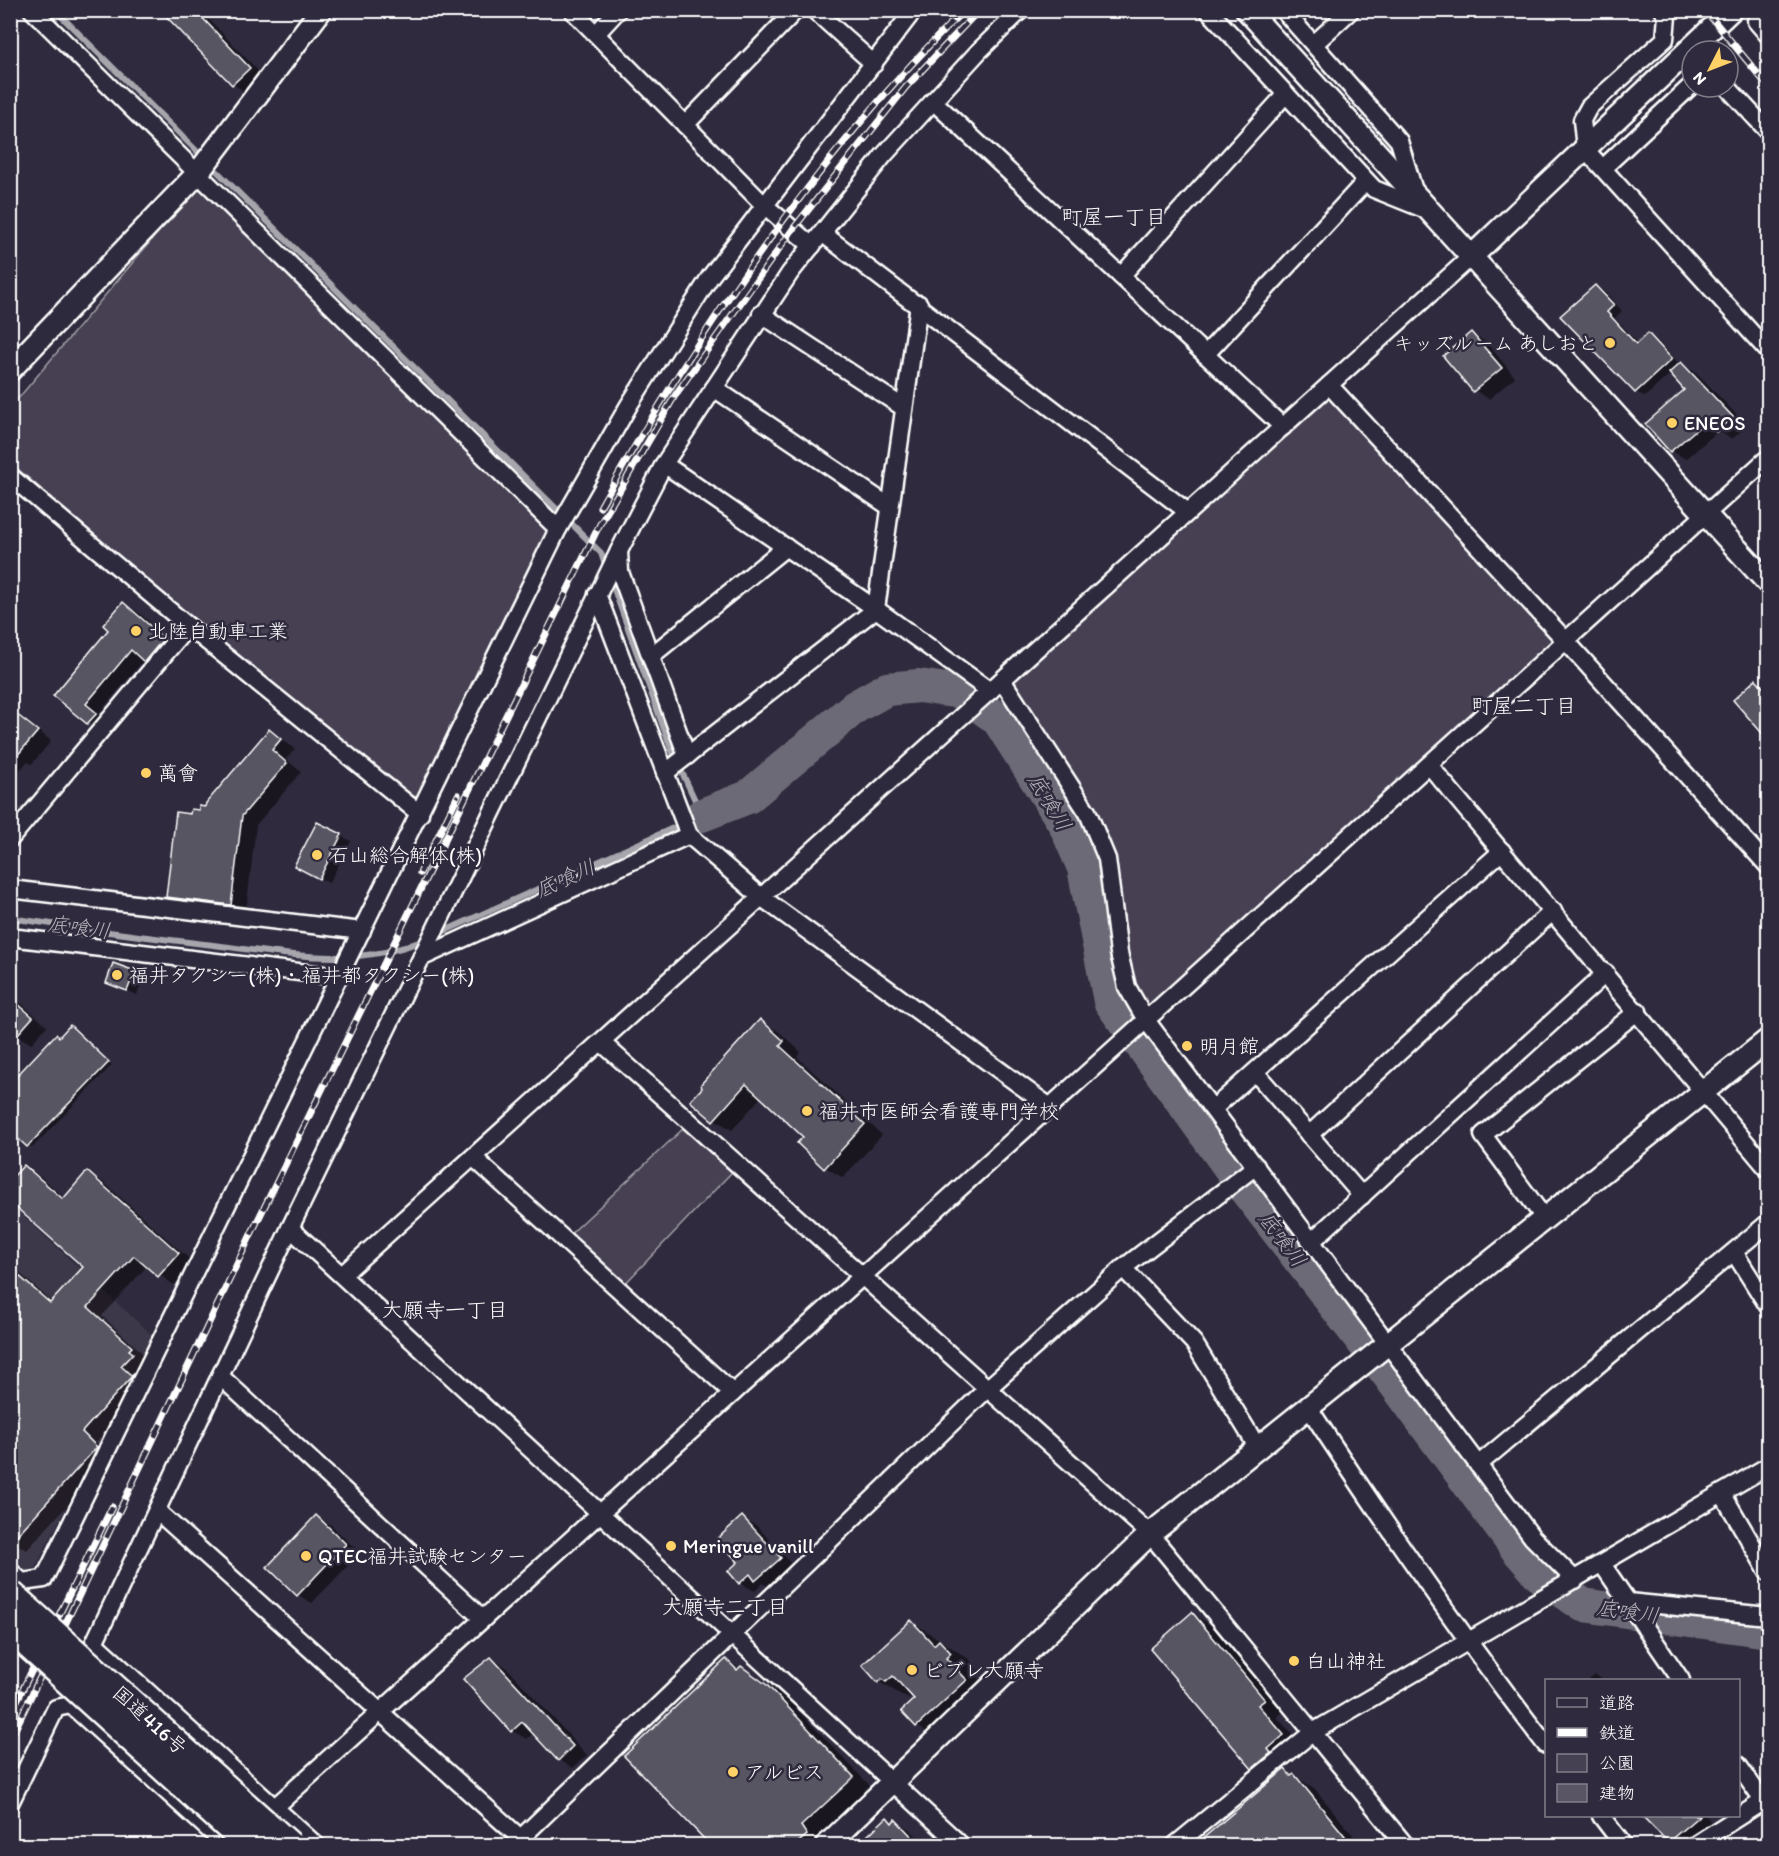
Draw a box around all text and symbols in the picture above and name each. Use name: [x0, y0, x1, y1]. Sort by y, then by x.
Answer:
north arrow: [1680, 39, 1740, 99]
text: N: [1689, 68, 1710, 89]
district label: 町屋一丁目: [1062, 204, 1167, 229]
place label: キッズルーム あしおと: [1394, 331, 1598, 355]
marker: キッズルーム あしおと: [1603, 336, 1617, 350]
place label: ENEOS: [1684, 411, 1745, 435]
marker: ENEOS: [1665, 416, 1679, 430]
place label: 北陸自動車工業: [148, 619, 288, 643]
marker: 北陸自動車工業: [129, 624, 143, 638]
district label: 町屋二丁目: [1472, 693, 1577, 718]
place label: 萬會: [158, 761, 198, 785]
marker: 萬會: [139, 766, 153, 780]
water label: 底喰川: [1023, 769, 1077, 835]
place label: 石山総合解体(株): [329, 843, 482, 867]
marker: 石山総合解体(株): [310, 848, 324, 862]
water label: 底喰川: [531, 854, 599, 902]
water label: 底喰川: [46, 911, 112, 943]
place label: 福井タクシー(株)・福井都タクシー(株): [129, 963, 474, 987]
marker: 福井タクシー(株)・福井都タクシー(株): [110, 968, 124, 982]
place label: 明月館: [1199, 1034, 1259, 1058]
marker: 明月館: [1180, 1039, 1194, 1053]
place label: 福井市医師会看護専門学校: [819, 1099, 1059, 1123]
marker: 福井市医師会看護専門学校: [800, 1104, 814, 1118]
water label: 底喰川: [1254, 1206, 1312, 1272]
district label: 大願寺一丁目: [382, 1297, 508, 1322]
place label: Meringue vanill: [683, 1534, 814, 1558]
marker: Meringue vanill: [664, 1539, 678, 1553]
place label: QTEC福井試験センター: [318, 1544, 527, 1568]
marker: QTEC福井試験センター: [299, 1549, 313, 1563]
district label: 大願寺二丁目: [662, 1594, 788, 1619]
water label: 底喰川: [1595, 1594, 1661, 1628]
place label: 白山神社: [1306, 1649, 1386, 1673]
marker: 白山神社: [1287, 1654, 1301, 1668]
place label: ビブレ大願寺: [924, 1658, 1044, 1682]
marker: ビブレ大願寺: [905, 1663, 919, 1677]
legend: [1545, 1679, 1740, 1817]
street label: 国道416号: [108, 1680, 192, 1760]
text: 道路: [1599, 1692, 1635, 1714]
text: 鉄道: [1599, 1722, 1635, 1744]
text: 公園: [1599, 1752, 1635, 1774]
place label: アルビス: [745, 1760, 824, 1784]
marker: アルビス: [726, 1765, 740, 1779]
text: 建物: [1599, 1782, 1635, 1804]

